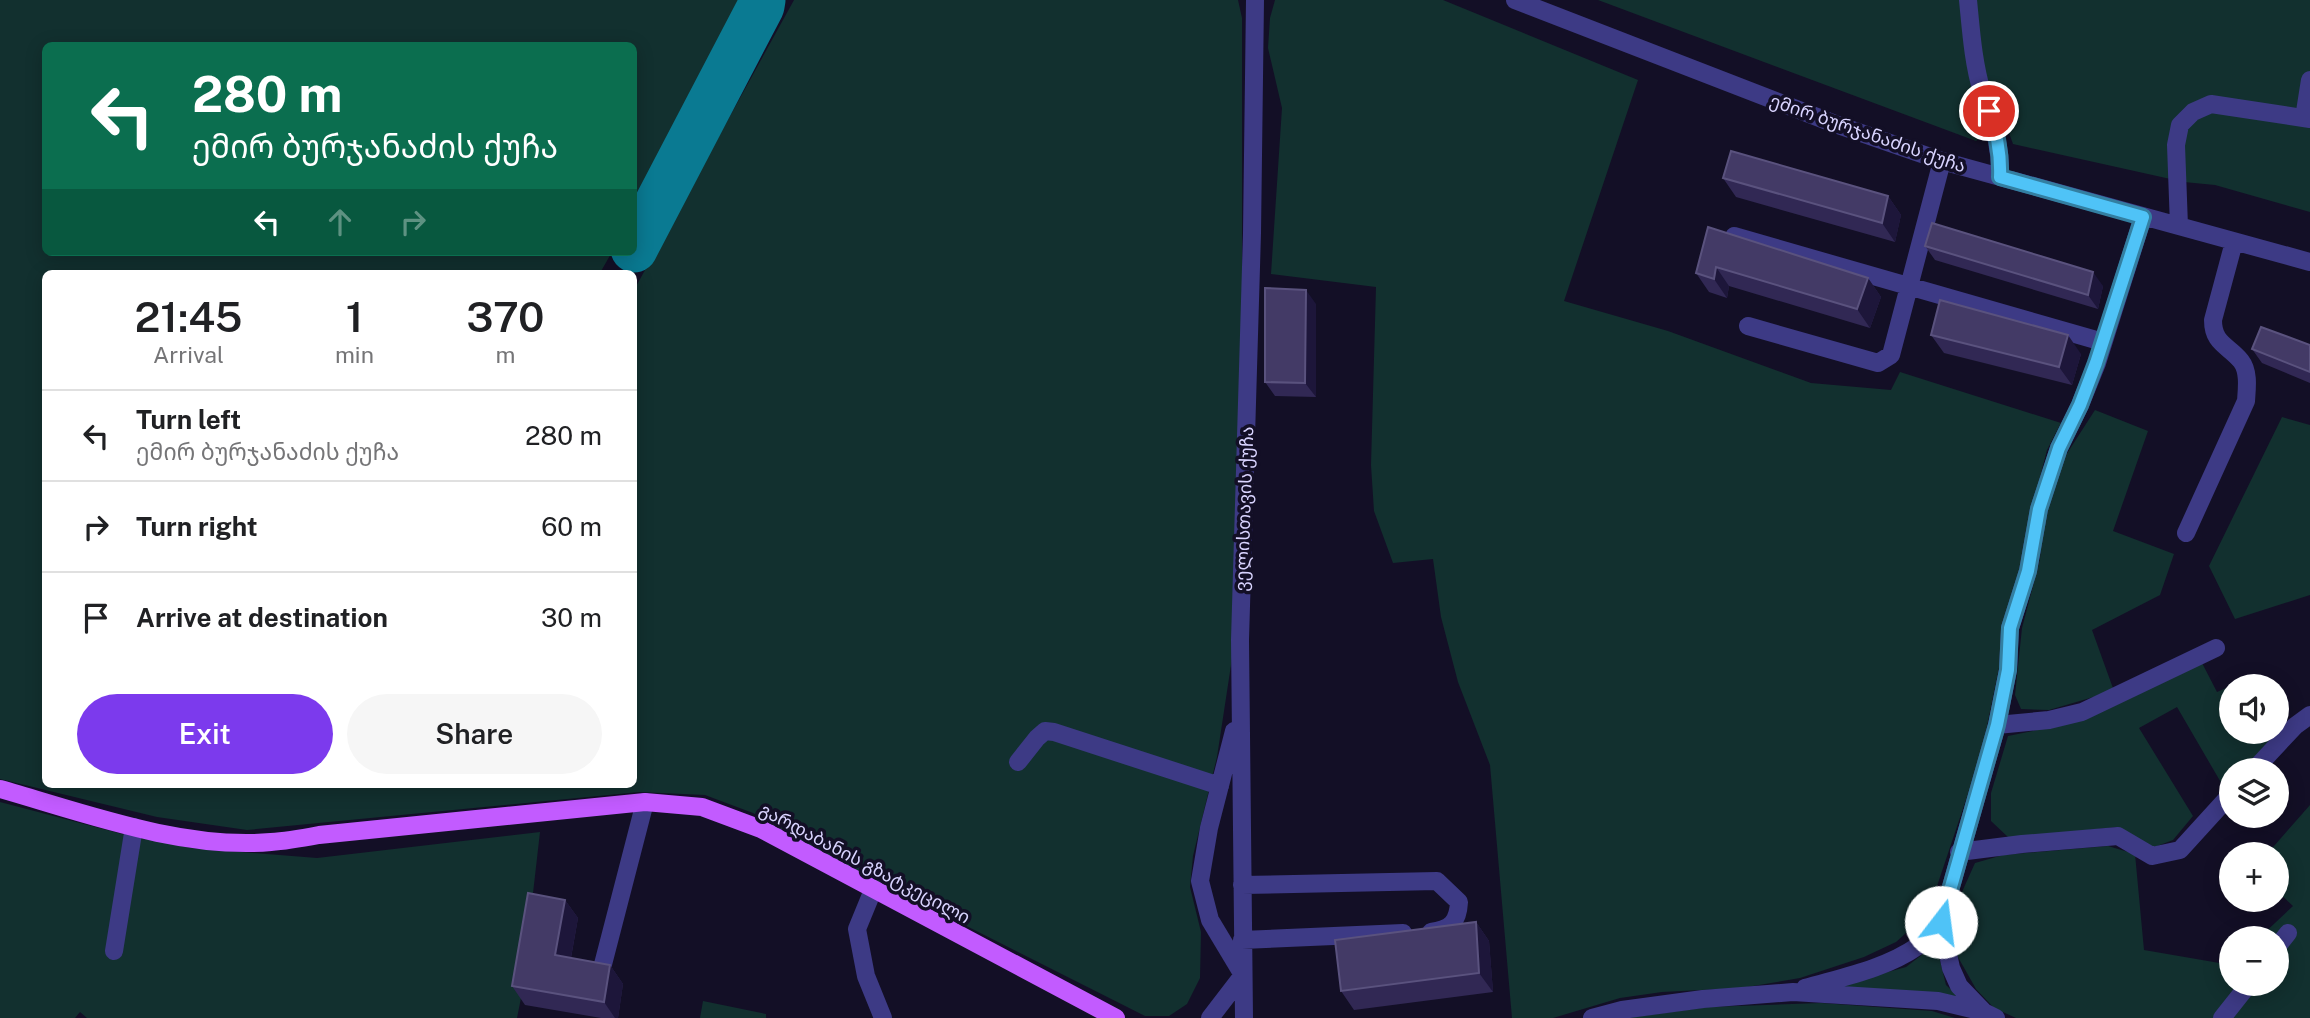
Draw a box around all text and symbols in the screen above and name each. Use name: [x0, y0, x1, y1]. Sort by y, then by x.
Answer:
text: 280 m: [192, 65, 342, 123]
icon: left: [77, 70, 168, 161]
pin: [1959, 81, 2019, 141]
street label: ემირ ბურჯანაძის ქუჩა: [1767, 90, 1969, 177]
icon: arrive: [1970, 92, 2008, 130]
text: ემირ ბურჯანაძის ქუჩა: [192, 128, 558, 165]
icon: left: [248, 203, 286, 241]
icon: ahead: [321, 203, 359, 241]
icon: right: [394, 203, 432, 241]
text: 21:45: [134, 292, 243, 341]
text: 1: [346, 292, 363, 341]
text: 370: [466, 292, 545, 341]
text: Arrival: [153, 341, 224, 368]
text: min: [335, 341, 374, 368]
text: m: [496, 341, 515, 368]
text: Turn left: [136, 404, 241, 435]
icon: left: [77, 417, 115, 455]
text: 280 m: [525, 420, 602, 451]
street label: ველისთავის ქუჩა: [1231, 426, 1258, 592]
text: ემირ ბურჯანაძის ქუჩა: [136, 438, 399, 465]
icon: right: [77, 508, 115, 546]
text: Turn right: [136, 511, 258, 542]
text: 60 m: [541, 511, 602, 542]
icon: arrive: [77, 599, 115, 637]
text: Arrive at destination: [136, 602, 388, 633]
text: 30 m: [541, 602, 602, 633]
map controls: [2219, 674, 2289, 996]
button: sound: [2219, 674, 2289, 744]
button: Exit: [77, 694, 333, 774]
button: Share: [347, 694, 602, 774]
button: layers: [2219, 758, 2289, 828]
street label: გარდაბანის გზატკეცილი: [756, 798, 974, 928]
button: +: [2219, 842, 2289, 912]
position arrow: [1904, 885, 1978, 959]
button: −: [2219, 926, 2289, 996]

